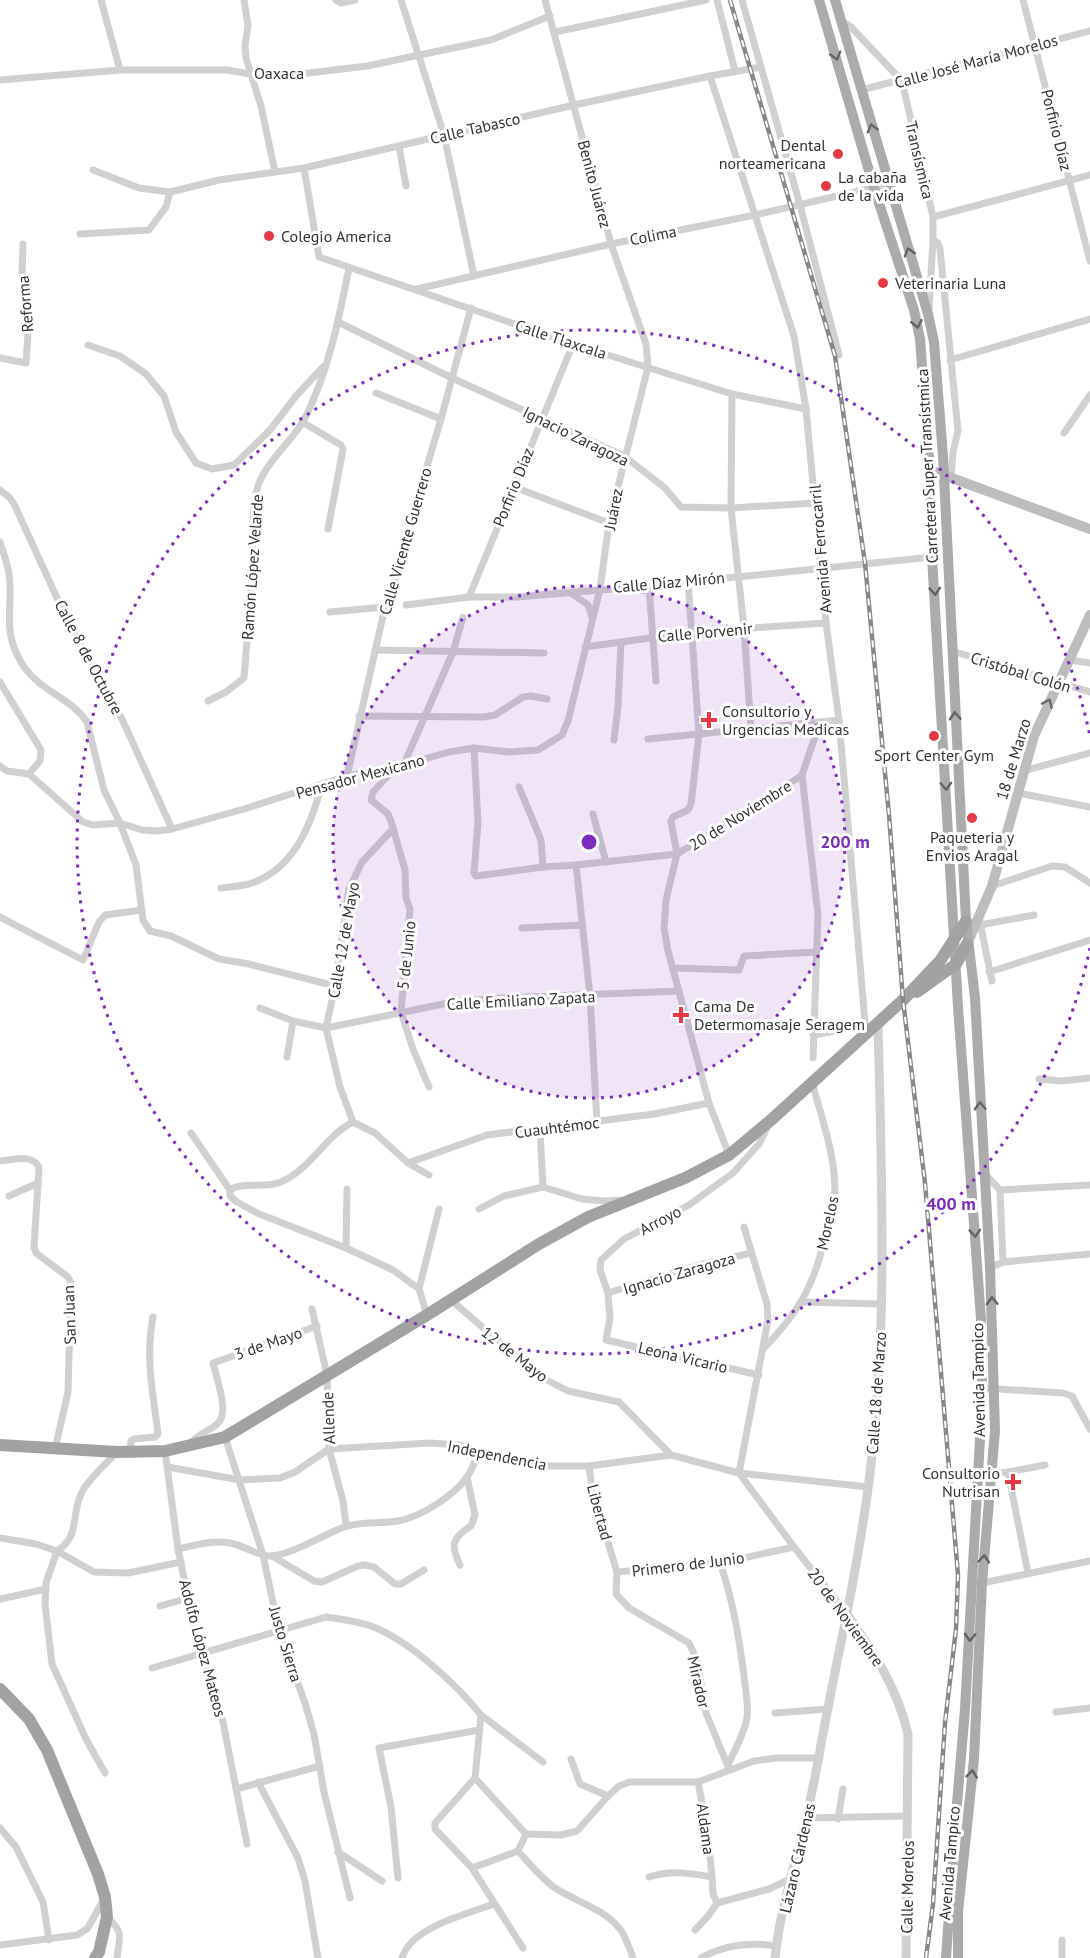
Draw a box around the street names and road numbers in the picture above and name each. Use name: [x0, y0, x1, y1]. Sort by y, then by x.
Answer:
street label: Calle José María Morelos: [892, 30, 1060, 92]
street label: Oaxaca: [254, 63, 304, 83]
street label: Porfirio Díaz: [1037, 87, 1077, 173]
street label: Calle Tabasco: [428, 108, 522, 148]
street label: Transísmica: [901, 119, 939, 201]
street label: Benito Juárez: [574, 138, 616, 230]
street label: Colima: [628, 221, 678, 249]
street label: Reforma: [13, 275, 37, 333]
street label: Calle Tlaxcala: [513, 315, 609, 363]
street label: Carretera Super Transístmica: [912, 368, 942, 564]
street label: Ignacio Zaragoza: [520, 402, 632, 470]
street label: Porfirio Díaz: [488, 445, 538, 529]
street label: Calle Vicente Guerrero: [374, 465, 436, 617]
street label: Avenida Ferrocarril: [804, 483, 836, 614]
street label: Juárez: [599, 487, 627, 532]
street label: Ramón López Velarde: [237, 494, 267, 640]
street label: Calle Díaz Mirón: [612, 567, 726, 597]
street label: Calle 8 de Octubre: [50, 596, 128, 718]
street label: Calle Porvenir: [657, 618, 754, 646]
street label: Cristóbal Colón: [968, 647, 1074, 697]
street label: 18 de Marzo: [991, 716, 1035, 802]
street label: Pensador Mexicano: [294, 749, 426, 803]
street label: 20 de Noviembre: [685, 775, 795, 855]
street label: Calle 12 de Mayo: [323, 880, 363, 1000]
street label: 5 de Junio: [392, 920, 420, 990]
street label: Calle Emiliano Zapata: [446, 986, 596, 1014]
street label: Cuauhtémoc: [514, 1112, 600, 1142]
street label: Morelos: [812, 1194, 843, 1252]
street label: Arroyo: [636, 1201, 684, 1239]
street label: Ignacio Zaragoza: [621, 1247, 737, 1299]
street label: San Juan: [58, 1285, 80, 1345]
street label: 3 de Mayo: [231, 1322, 305, 1364]
street label: 12 de Mayo: [478, 1322, 552, 1386]
street label: Avenida Tampico: [967, 1323, 989, 1437]
street label: Calle 18 de Marzo: [862, 1331, 890, 1455]
street label: Leona Vicario: [636, 1337, 730, 1377]
street label: Allende: [317, 1392, 339, 1444]
street label: Independencia: [446, 1436, 548, 1474]
street label: Libertad: [583, 1482, 617, 1542]
street label: Primero de Junio: [630, 1547, 746, 1581]
street label: 20 de Noviembre: [803, 1564, 889, 1670]
street label: Adolfo López Mateos: [175, 1577, 231, 1719]
street label: Justo Sierra: [265, 1603, 307, 1684]
street label: Mirador: [683, 1654, 715, 1711]
street label: Lázaro Cárdenas: [775, 1801, 819, 1915]
street label: Aldama: [693, 1802, 719, 1856]
street label: Avenida Tampico: [934, 1805, 964, 1921]
street label: Calle Morelos: [896, 1840, 918, 1934]

